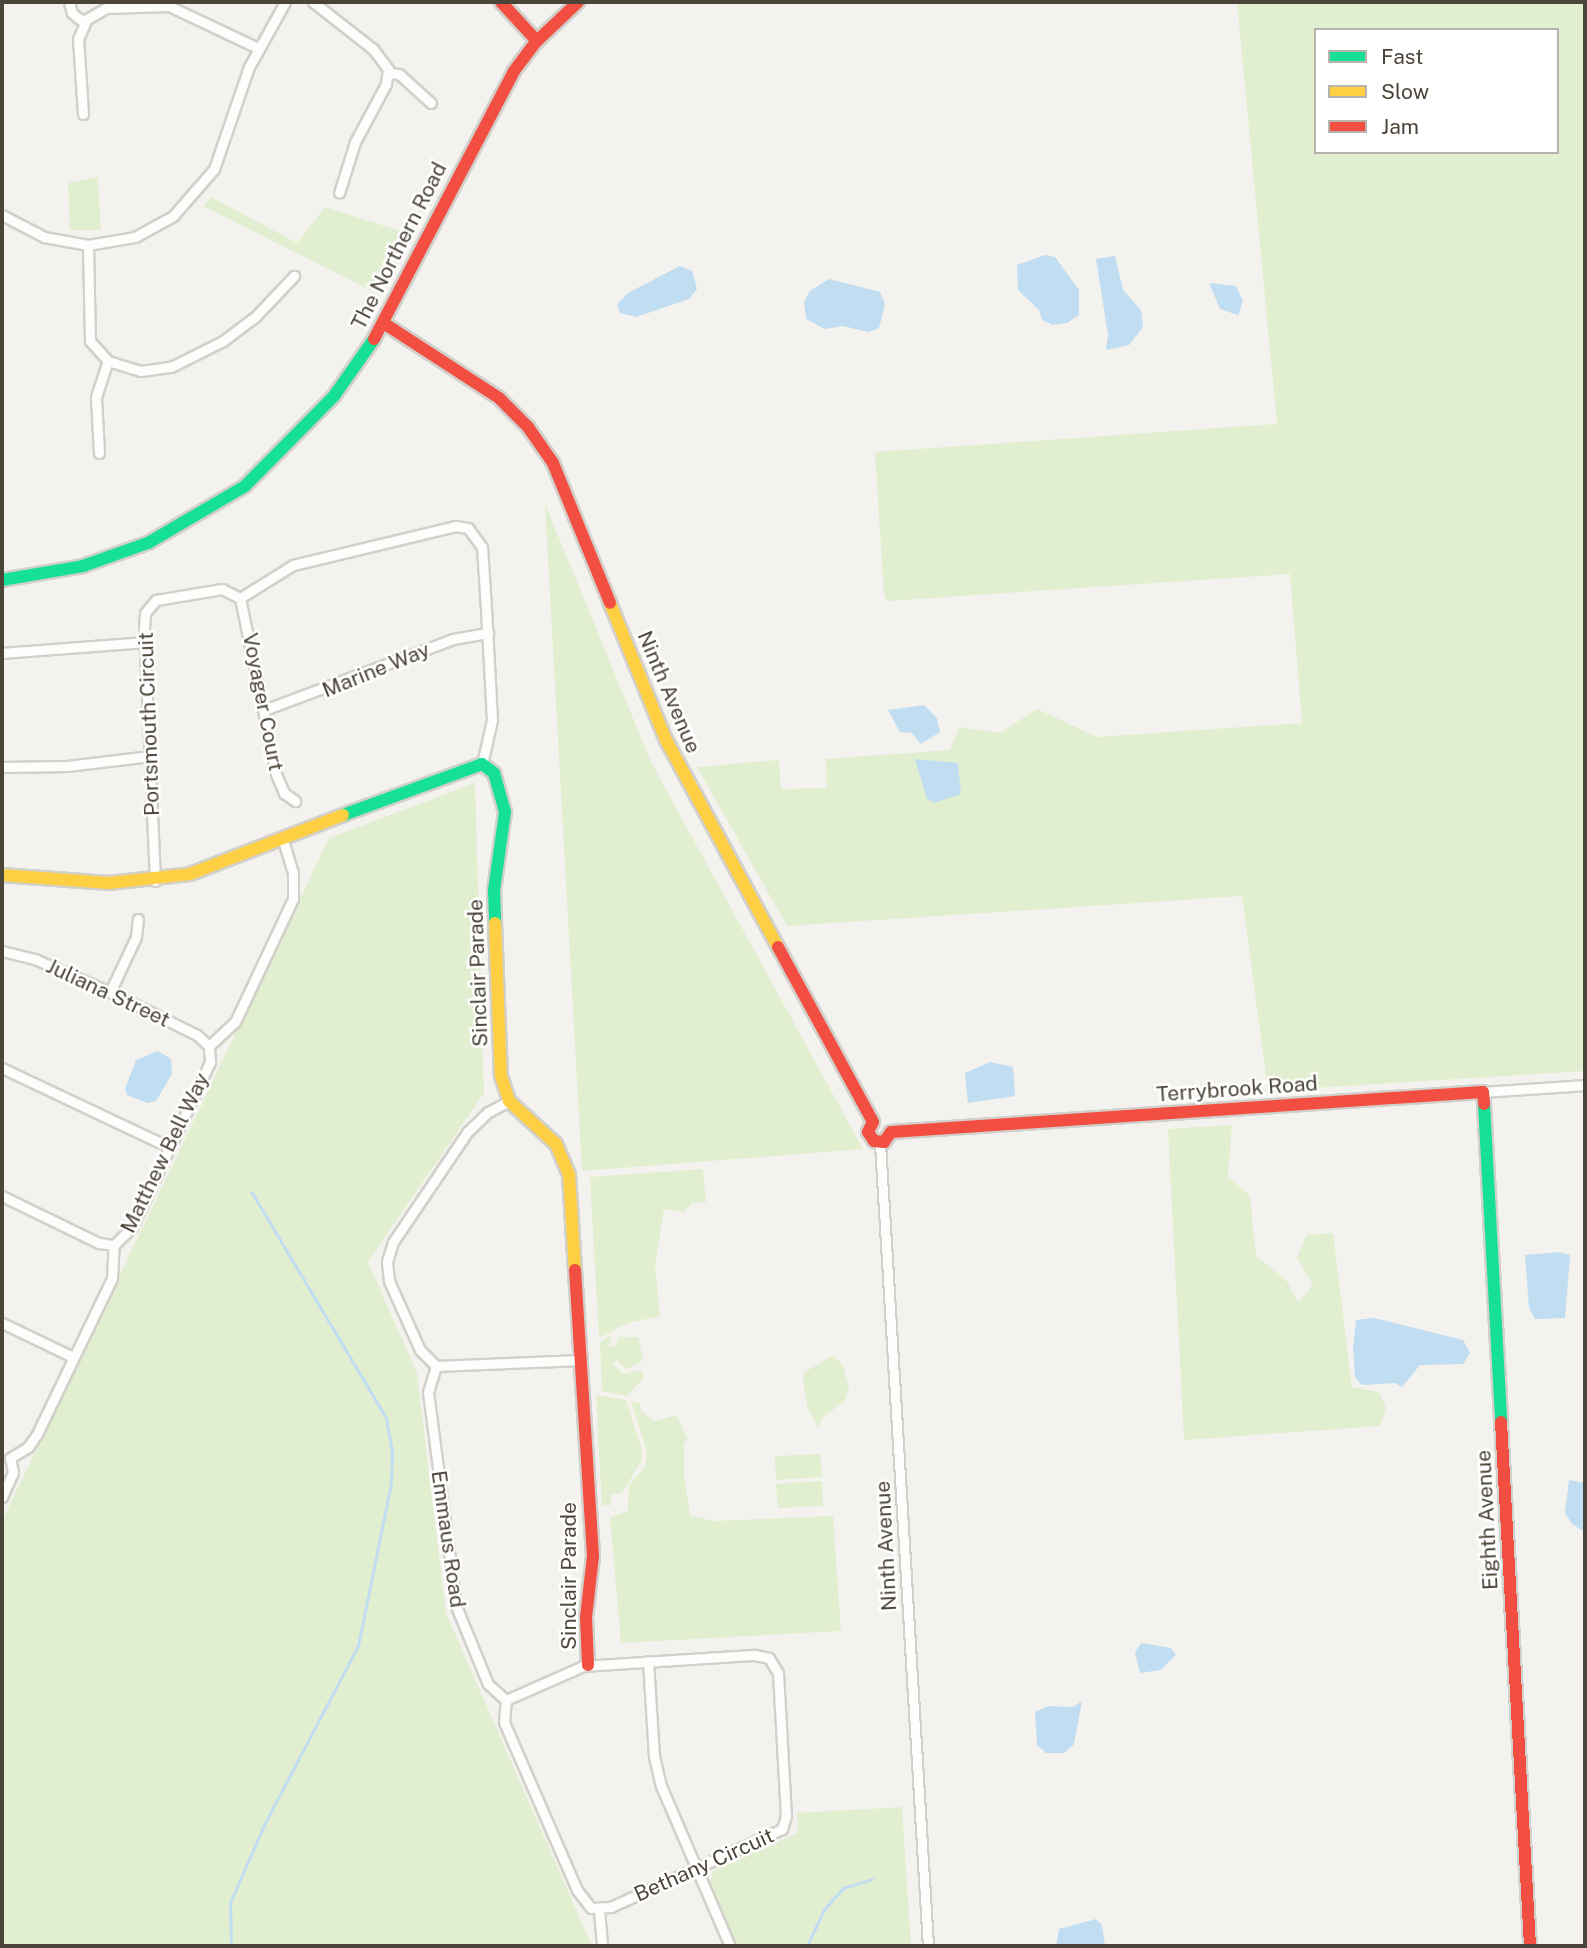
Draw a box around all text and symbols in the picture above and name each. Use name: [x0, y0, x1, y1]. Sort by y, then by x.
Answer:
legend: [1314, 28, 1559, 154]
text: Fast: [1381, 44, 1423, 69]
text: Slow: [1381, 79, 1429, 104]
text: Jam: [1381, 114, 1419, 139]
street label: The Northern Road: [346, 158, 452, 334]
street label: Ninth Avenue: [632, 627, 706, 757]
street label: Voyager Court: [237, 631, 289, 773]
street label: Portsmouth Circuit: [133, 632, 165, 816]
street label: Marine Way: [318, 637, 434, 703]
street label: Sinclair Parade: [463, 899, 493, 1047]
street label: Juliana Street: [42, 953, 174, 1033]
street label: Matthew Bell Way: [115, 1069, 215, 1237]
street label: Terrybrook Road: [1155, 1071, 1319, 1107]
street label: Eighth Avenue: [1471, 1449, 1503, 1591]
street label: Emmaus Road: [426, 1469, 470, 1609]
street label: Ninth Avenue: [870, 1480, 902, 1612]
street label: Sinclair Parade: [556, 1502, 582, 1650]
street label: Bethany Circuit: [630, 1823, 778, 1907]

